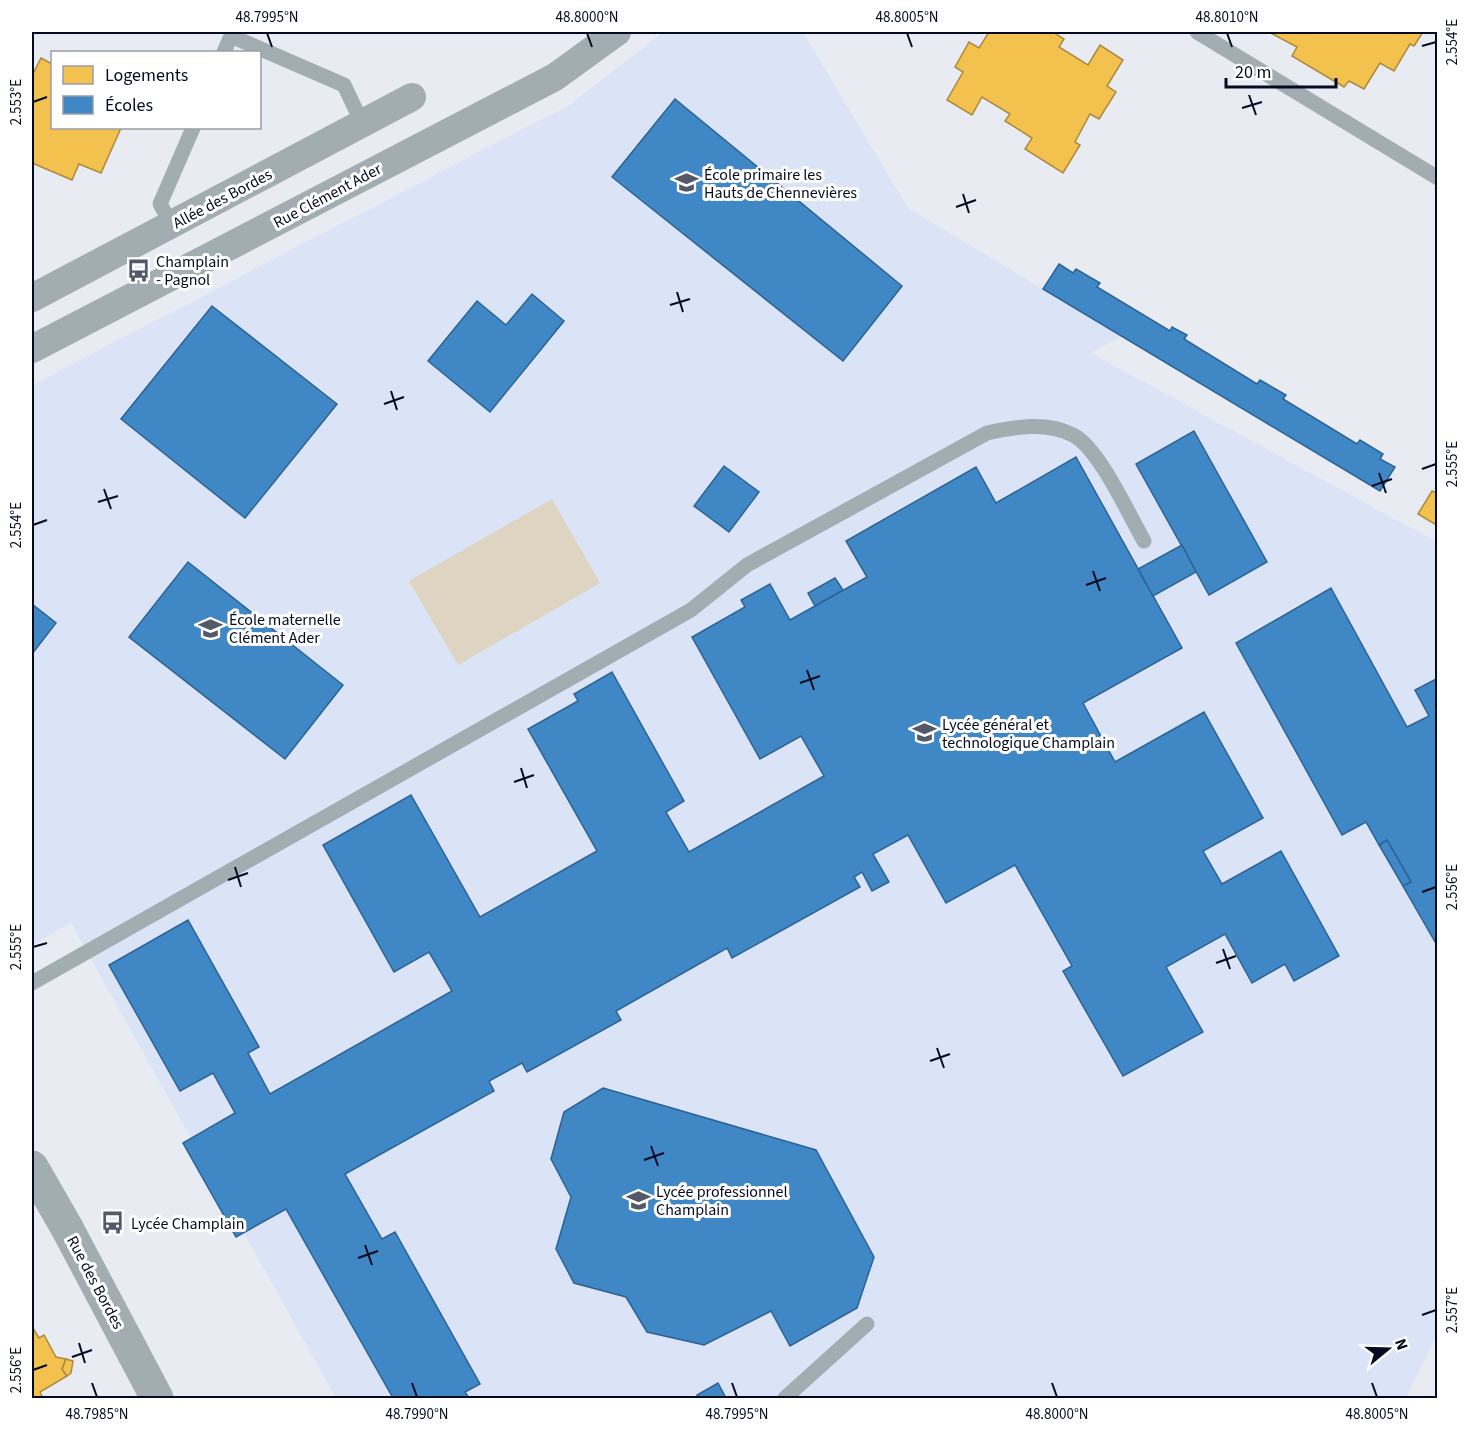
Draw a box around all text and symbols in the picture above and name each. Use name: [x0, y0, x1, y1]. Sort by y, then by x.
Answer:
text: 48.7995°N: [235, 7, 299, 28]
text: 48.8000°N: [555, 7, 619, 28]
text: 48.8005°N: [875, 7, 939, 28]
text: 48.8010°N: [1195, 7, 1259, 28]
text: 2.554°E: [1442, 19, 1463, 65]
legend: [51, 51, 261, 129]
scale bar: [1226, 51, 1336, 89]
text: 20 m: [1235, 60, 1271, 85]
text: Logements: [105, 63, 188, 88]
text: 2.553°E: [6, 79, 27, 125]
text: Écoles: [105, 93, 153, 118]
street label: Rue Clément Ader: [269, 158, 386, 234]
street label: Allée des Bordes: [169, 163, 276, 234]
place label: École primaire les Hauts de Chennevières: [704, 164, 857, 204]
school or university icon: École primaire les Hauts de Chennevières: [673, 170, 699, 196]
place label: Champlain - Pagnol: [156, 251, 229, 291]
bus stop icon: Champlain - Pagnol: [125, 257, 151, 283]
text: 2.555°E: [1442, 441, 1463, 487]
text: 2.554°E: [6, 502, 27, 548]
place label: École maternelle Clément Ader: [229, 609, 341, 649]
school or university icon: École maternelle Clément Ader: [198, 615, 224, 641]
place label: Lycée général et technologique Champlain: [942, 714, 1115, 754]
school or university icon: Lycée général et technologique Champlain: [911, 720, 937, 746]
text: 2.556°E: [1442, 864, 1463, 910]
text: 2.555°E: [6, 924, 27, 970]
place label: Lycée professionnel Champlain: [656, 1181, 788, 1221]
school or university icon: Lycée professionnel Champlain: [625, 1187, 651, 1213]
bus stop icon: Lycée Champlain: [100, 1210, 126, 1236]
place label: Lycée Champlain: [131, 1213, 245, 1235]
street label: Rue des Bordes: [61, 1232, 129, 1333]
text: 2.557°E: [1442, 1287, 1463, 1333]
north arrow: [1358, 1319, 1418, 1379]
text: N: [1389, 1336, 1413, 1353]
text: 2.556°E: [6, 1347, 27, 1393]
text: 48.7985°N: [65, 1404, 129, 1425]
text: 48.7990°N: [385, 1404, 449, 1425]
text: 48.7995°N: [705, 1404, 769, 1425]
text: 48.8000°N: [1025, 1404, 1089, 1425]
text: 48.8005°N: [1345, 1404, 1409, 1425]

